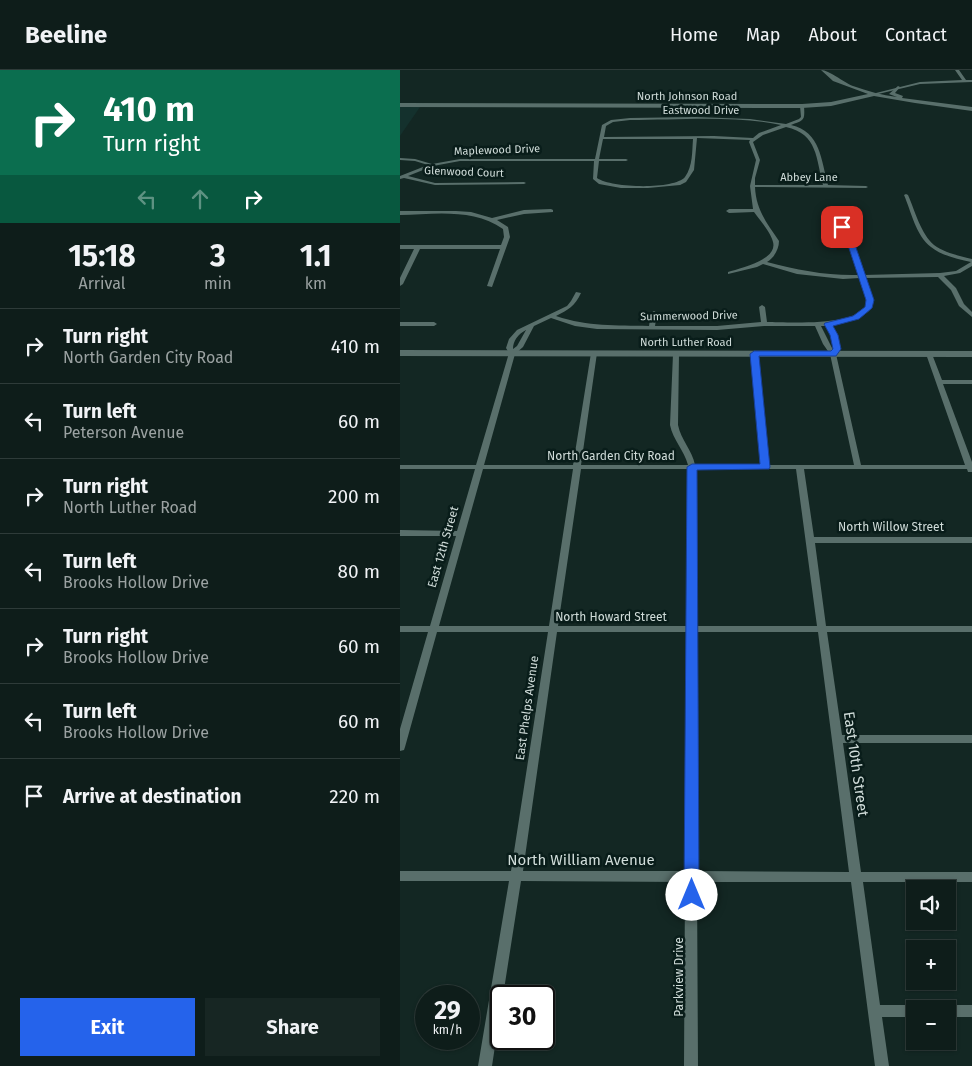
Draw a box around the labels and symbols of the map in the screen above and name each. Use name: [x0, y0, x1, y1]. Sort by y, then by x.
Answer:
street label: North Johnson Road: [637, 90, 737, 103]
street label: Eastwood Drive: [663, 104, 739, 117]
street label: Maplewood Drive: [454, 142, 540, 158]
street label: Glenwood Court: [424, 164, 504, 180]
street label: Abbey Lane: [780, 171, 838, 184]
pin: [821, 206, 863, 248]
street label: Summerwood Drive: [640, 309, 738, 323]
street label: North Luther Road: [640, 336, 732, 349]
street label: North Garden City Road: [547, 449, 675, 463]
street label: East 12th Street: [425, 504, 461, 589]
street label: North Willow Street: [838, 520, 945, 534]
street label: North Howard Street: [555, 610, 668, 624]
street label: East Phelps Avenue: [513, 655, 541, 761]
street label: East 10th Street: [840, 710, 872, 818]
street label: North William Avenue: [507, 851, 655, 869]
position arrow: [665, 868, 717, 920]
street label: Parkview Drive: [672, 937, 686, 1017]
speed limit sign: 30: [490, 985, 555, 1050]

